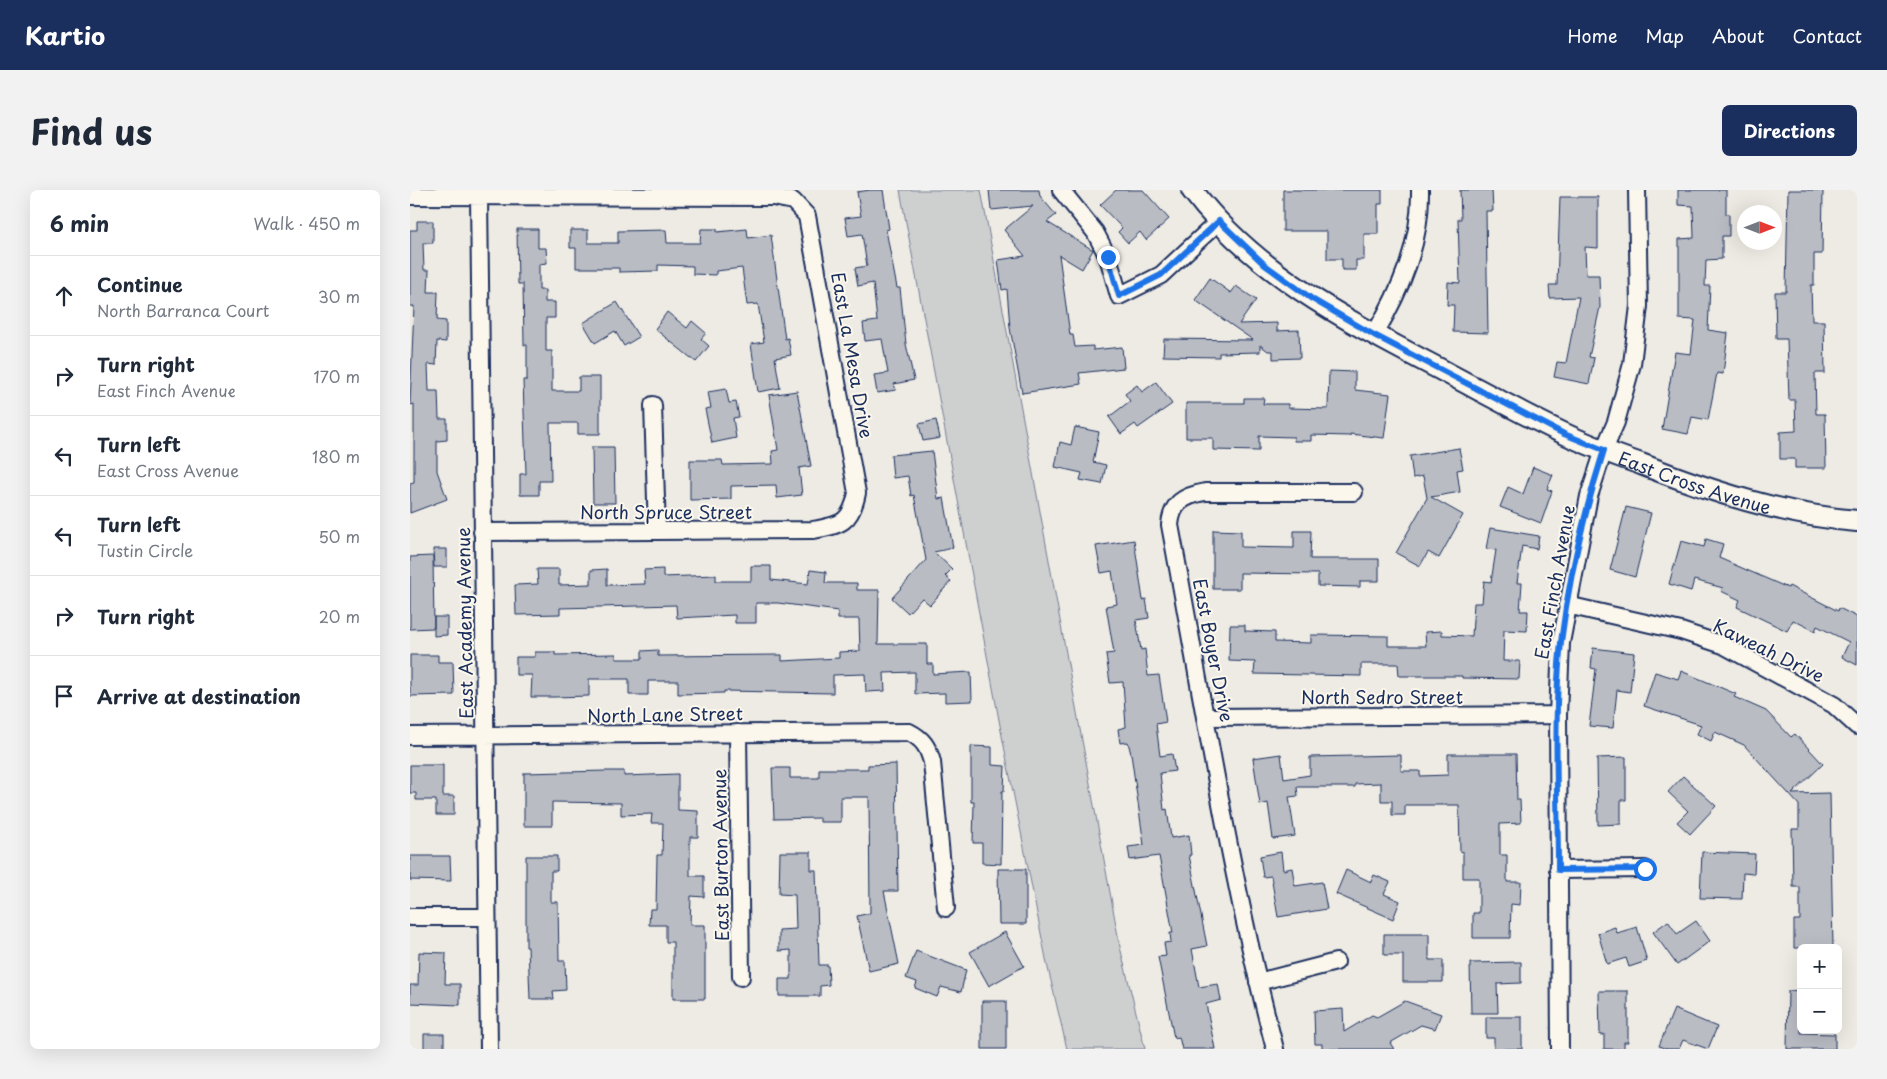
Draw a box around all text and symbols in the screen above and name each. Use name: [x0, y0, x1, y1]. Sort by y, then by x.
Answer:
text: Kartio: [25, 17, 105, 53]
text: Home: [1567, 22, 1617, 49]
text: Map: [1645, 22, 1684, 49]
text: About: [1712, 22, 1764, 49]
text: Contact: [1792, 22, 1862, 49]
text: Find us: [30, 104, 152, 157]
button: Directions: [1722, 105, 1857, 156]
north arrow: [1737, 205, 1782, 250]
text: 6 min: [50, 207, 109, 239]
text: Walk · 450 m: [254, 211, 360, 235]
route end: [1097, 246, 1120, 269]
text: Continue: [97, 270, 183, 298]
street label: East La Mesa Drive: [825, 270, 881, 440]
icon: ahead: [50, 282, 78, 310]
text: 30 m: [318, 284, 360, 308]
text: North Barranca Court: [97, 298, 269, 322]
text: Turn right: [97, 350, 195, 378]
icon: right: [50, 362, 78, 390]
text: 170 m: [314, 364, 360, 388]
text: East Finch Avenue: [97, 378, 236, 402]
text: Turn left: [97, 430, 181, 458]
icon: left: [50, 442, 78, 470]
text: 180 m: [312, 444, 360, 468]
street label: East Cross Avenue: [1615, 444, 1774, 520]
text: East Cross Avenue: [97, 458, 239, 482]
street label: North Spruce Street: [580, 498, 752, 525]
street label: East Finch Avenue: [1527, 503, 1581, 661]
text: Turn left: [97, 510, 181, 538]
icon: left: [50, 522, 78, 550]
text: 50 m: [319, 524, 360, 548]
street label: East Academy Avenue: [449, 527, 479, 719]
text: Tustin Circle: [97, 538, 193, 562]
street label: East Boyer Drive: [1187, 576, 1241, 724]
icon: right: [50, 602, 78, 630]
text: Turn right: [97, 602, 195, 630]
text: 20 m: [319, 604, 360, 628]
street label: Kaweah Drive: [1709, 611, 1829, 689]
icon: arrive: [50, 682, 78, 710]
text: Arrive at destination: [97, 682, 301, 710]
street label: North Sedro Street: [1301, 683, 1463, 710]
street label: North Lane Street: [587, 699, 743, 729]
street label: East Burton Avenue: [705, 768, 735, 941]
route start: [1634, 858, 1657, 881]
map controls: [1797, 944, 1842, 1034]
button: +: [1797, 944, 1842, 989]
button: −: [1797, 989, 1842, 1034]

